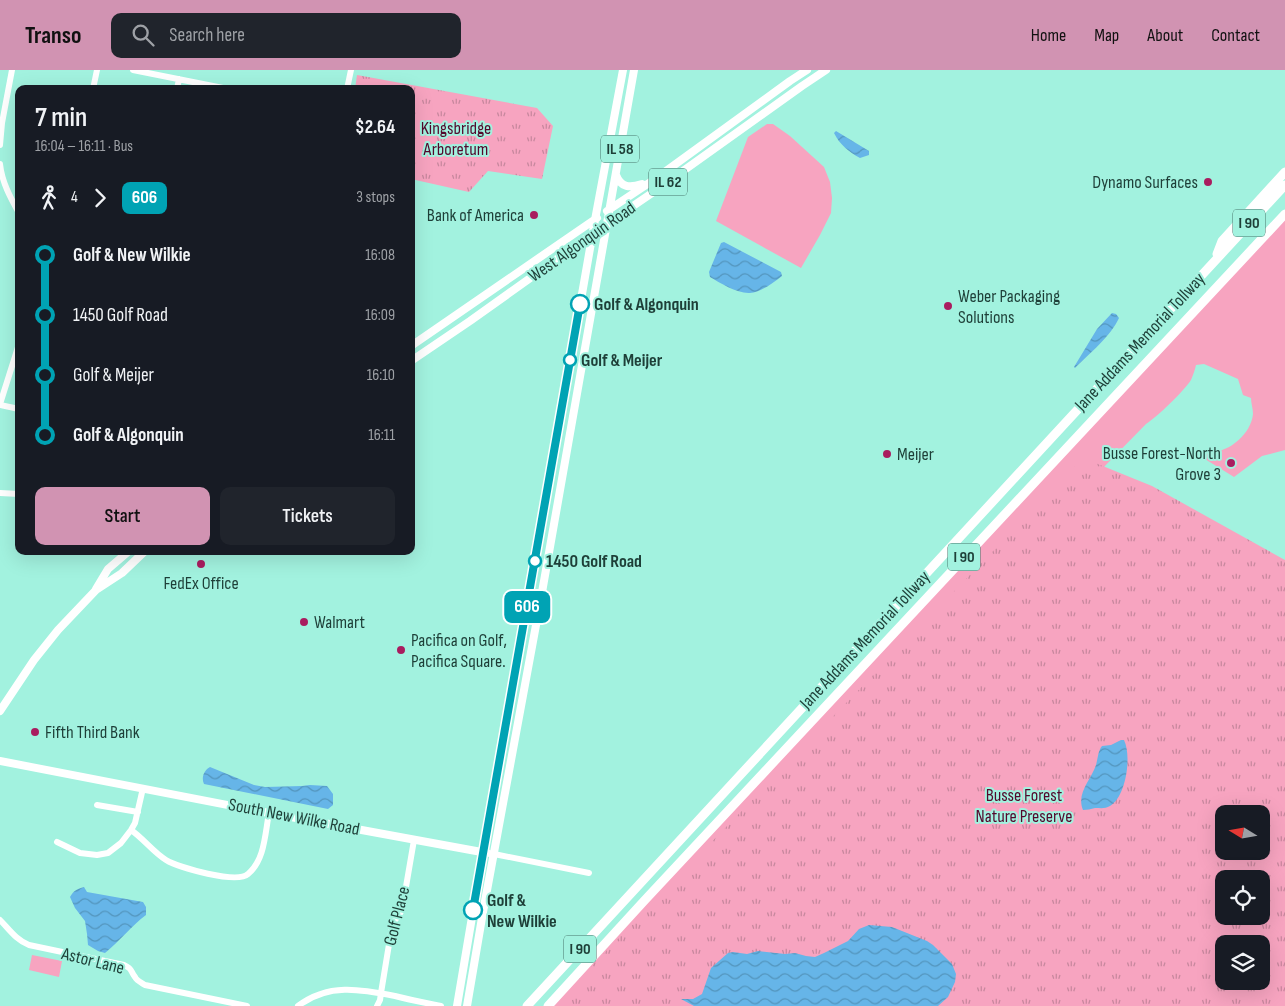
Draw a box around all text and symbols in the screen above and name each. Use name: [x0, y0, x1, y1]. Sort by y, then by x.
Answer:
search box: [111, 13, 461, 58]
text: Transo: [25, 21, 81, 50]
icon: search: [129, 21, 157, 49]
text: Search here: [169, 24, 245, 47]
text: Home: [1031, 25, 1066, 46]
text: Map: [1094, 25, 1119, 46]
text: About: [1147, 25, 1183, 46]
text: Contact: [1211, 25, 1260, 46]
text: 7 min: [35, 101, 87, 134]
text: $2.64: [355, 116, 395, 139]
park label: Kingsbridge Arboretum: [421, 118, 491, 160]
road number: IL 58: [601, 136, 639, 162]
text: 16:04 – 16:11 · Bus: [35, 137, 133, 156]
road number: IL 62: [649, 168, 687, 195]
place label: Dynamo Surfaces: [1092, 172, 1198, 193]
marker: Dynamo Surfaces: [1202, 176, 1214, 188]
icon: walk: [35, 184, 63, 212]
icon: forward: [86, 184, 114, 212]
text: 606: [132, 187, 157, 208]
text: 4: [71, 188, 78, 207]
text: 3 stops: [356, 188, 395, 207]
street label: West Algonquin Road: [524, 197, 640, 287]
place label: Bank of America: [427, 205, 524, 226]
marker: Bank of America: [528, 209, 540, 221]
road number: I 90: [1233, 210, 1265, 237]
text: Golf & New Wilkie: [73, 244, 191, 267]
text: 16:08: [365, 246, 395, 265]
street label: Jane Addams Memorial Tollway: [1070, 269, 1210, 416]
place label: Weber Packaging Solutions: [958, 286, 1060, 328]
marker: Golf & Algonquin: [570, 294, 590, 314]
place label: Golf & Algonquin: [594, 294, 699, 315]
marker: Weber Packaging Solutions: [942, 300, 954, 312]
text: 1450 Golf Road: [73, 304, 168, 327]
text: 16:09: [365, 306, 395, 325]
place label: Golf & Meijer: [581, 350, 663, 371]
marker: Golf & Meijer: [563, 353, 577, 367]
text: Golf & Meijer: [73, 364, 154, 387]
text: 16:10: [367, 366, 395, 385]
text: Golf & Algonquin: [73, 424, 184, 447]
text: 16:11: [368, 426, 395, 445]
place label: Busse Forest-North Grove 3: [1103, 443, 1221, 485]
place label: Meijer: [897, 444, 934, 465]
marker: Meijer: [881, 448, 893, 460]
marker: Busse Forest-North Grove 3: [1225, 457, 1237, 469]
button: Start: [35, 487, 210, 545]
button: Tickets: [220, 487, 395, 545]
road number: I 90: [948, 544, 980, 571]
place label: 1450 Golf Road: [546, 551, 642, 572]
marker: 1450 Golf Road: [528, 554, 542, 568]
marker: FedEx Office: [195, 558, 207, 570]
street label: Jane Addams Memorial Tollway: [795, 567, 935, 714]
place label: FedEx Office: [163, 573, 239, 594]
line badge: 606: [498, 591, 556, 623]
text: 606: [514, 596, 540, 617]
place label: Walmart: [314, 612, 365, 633]
marker: Walmart: [298, 616, 310, 628]
place label: Pacifica on Golf, Pacifica Square.: [411, 630, 507, 672]
marker: Pacifica on Golf, Pacifica Square.: [395, 644, 407, 656]
place label: Fifth Third Bank: [45, 722, 140, 743]
marker: Fifth Third Bank: [29, 726, 41, 738]
park label: Busse Forest Nature Preserve: [976, 785, 1072, 827]
street label: South New Wilke Road: [227, 794, 361, 840]
north arrow: [1215, 805, 1270, 860]
map controls: [1215, 805, 1270, 990]
button: locate: [1215, 870, 1270, 925]
street label: Golf Place: [380, 884, 414, 948]
place label: Golf & New Wilkie: [487, 890, 557, 932]
marker: Golf & New Wilkie: [463, 900, 483, 920]
button: layers: [1215, 935, 1270, 990]
road number: I 90: [564, 936, 596, 962]
street label: Astor Lane: [59, 943, 126, 979]

